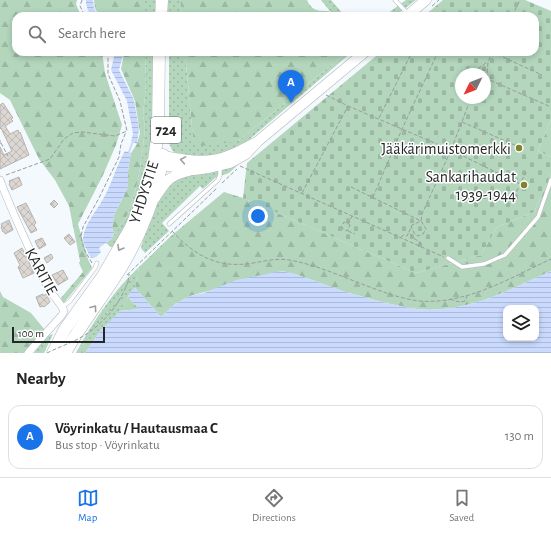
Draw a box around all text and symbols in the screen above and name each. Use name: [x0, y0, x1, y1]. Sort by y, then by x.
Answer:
search box: [12, 12, 539, 56]
icon: search: [26, 23, 48, 45]
text: Search here: [58, 26, 126, 41]
north arrow: [455, 68, 491, 104]
pin: A: [278, 70, 304, 103]
road number: 724: [151, 117, 181, 143]
place label: Jääkärimuistomerkki: [381, 141, 511, 157]
marker: Jääkärimuistomerkki: [514, 143, 524, 153]
one-way arrow: [180, 156, 186, 164]
street label: YHDYSTIE: [126, 159, 162, 226]
place label: Sankarihaudat 1939-1944: [425, 169, 516, 203]
marker: Sankarihaudat 1939-1944: [519, 180, 529, 190]
your location: [248, 206, 268, 226]
one-way arrow: [117, 244, 124, 251]
street label: KARITIE: [22, 245, 61, 298]
map controls: [503, 305, 539, 341]
button: layers: [503, 305, 539, 341]
one-way arrow: [89, 306, 96, 313]
scale bar: [12, 325, 105, 344]
text: 100 m: [18, 328, 44, 339]
text: Nearby: [16, 370, 66, 387]
text: Vöyrinkatu / Hautausmaa C: [55, 421, 218, 436]
text: A: [26, 430, 34, 443]
text: 130 m: [505, 430, 534, 443]
text: Bus stop · Vöyrinkatu: [55, 439, 160, 452]
tab: Map: [77, 487, 99, 524]
tab: Directions: [252, 487, 296, 524]
tab: Saved: [449, 487, 474, 524]

